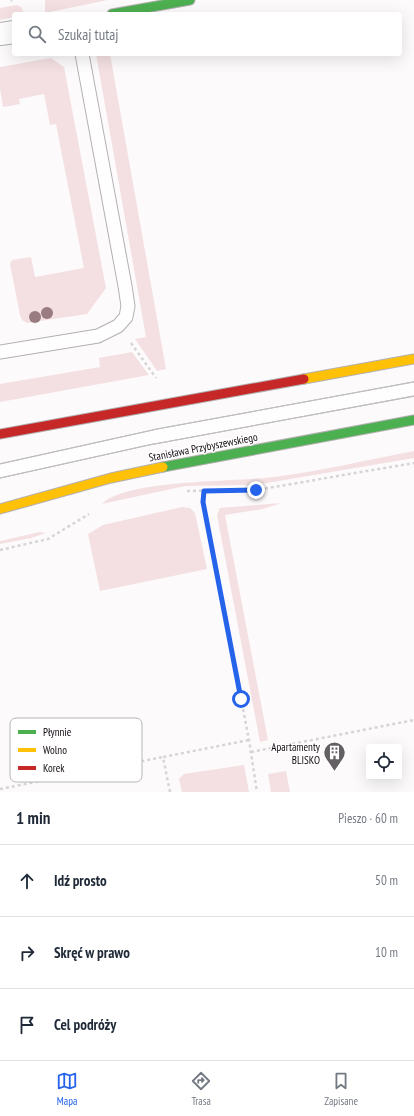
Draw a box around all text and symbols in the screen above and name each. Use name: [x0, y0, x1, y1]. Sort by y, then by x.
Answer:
search box: [12, 12, 402, 56]
icon: search: [26, 23, 48, 45]
text: Szukaj tutaj: [58, 25, 119, 44]
street label: Stanisława Przybyszewskiego: [147, 430, 259, 464]
route end: [247, 481, 265, 499]
route start: [232, 690, 250, 708]
legend: [10, 718, 142, 782]
text: Płynnie: [43, 725, 72, 739]
place label: Apartamenty BLISKO: [271, 740, 321, 767]
building icon: Apartamenty BLISKO: [322, 740, 348, 773]
text: Wolno: [43, 743, 67, 757]
map controls: [366, 744, 402, 780]
button: locate: [366, 744, 402, 780]
text: Korek: [43, 761, 65, 775]
text: 1 min: [16, 807, 50, 829]
text: Pieszo · 60 m: [338, 810, 398, 827]
icon: ahead: [16, 870, 38, 892]
text: Idź prosto: [54, 871, 107, 890]
text: 50 m: [375, 872, 398, 889]
icon: right: [16, 942, 38, 964]
text: Skręć w prawo: [54, 943, 130, 962]
text: 10 m: [375, 944, 398, 961]
icon: arrive: [16, 1014, 38, 1036]
text: Cel podróży: [54, 1015, 116, 1034]
tab: Mapa: [56, 1070, 78, 1108]
tab: Trasa: [190, 1070, 212, 1108]
tab: Zapisane: [324, 1070, 358, 1108]

